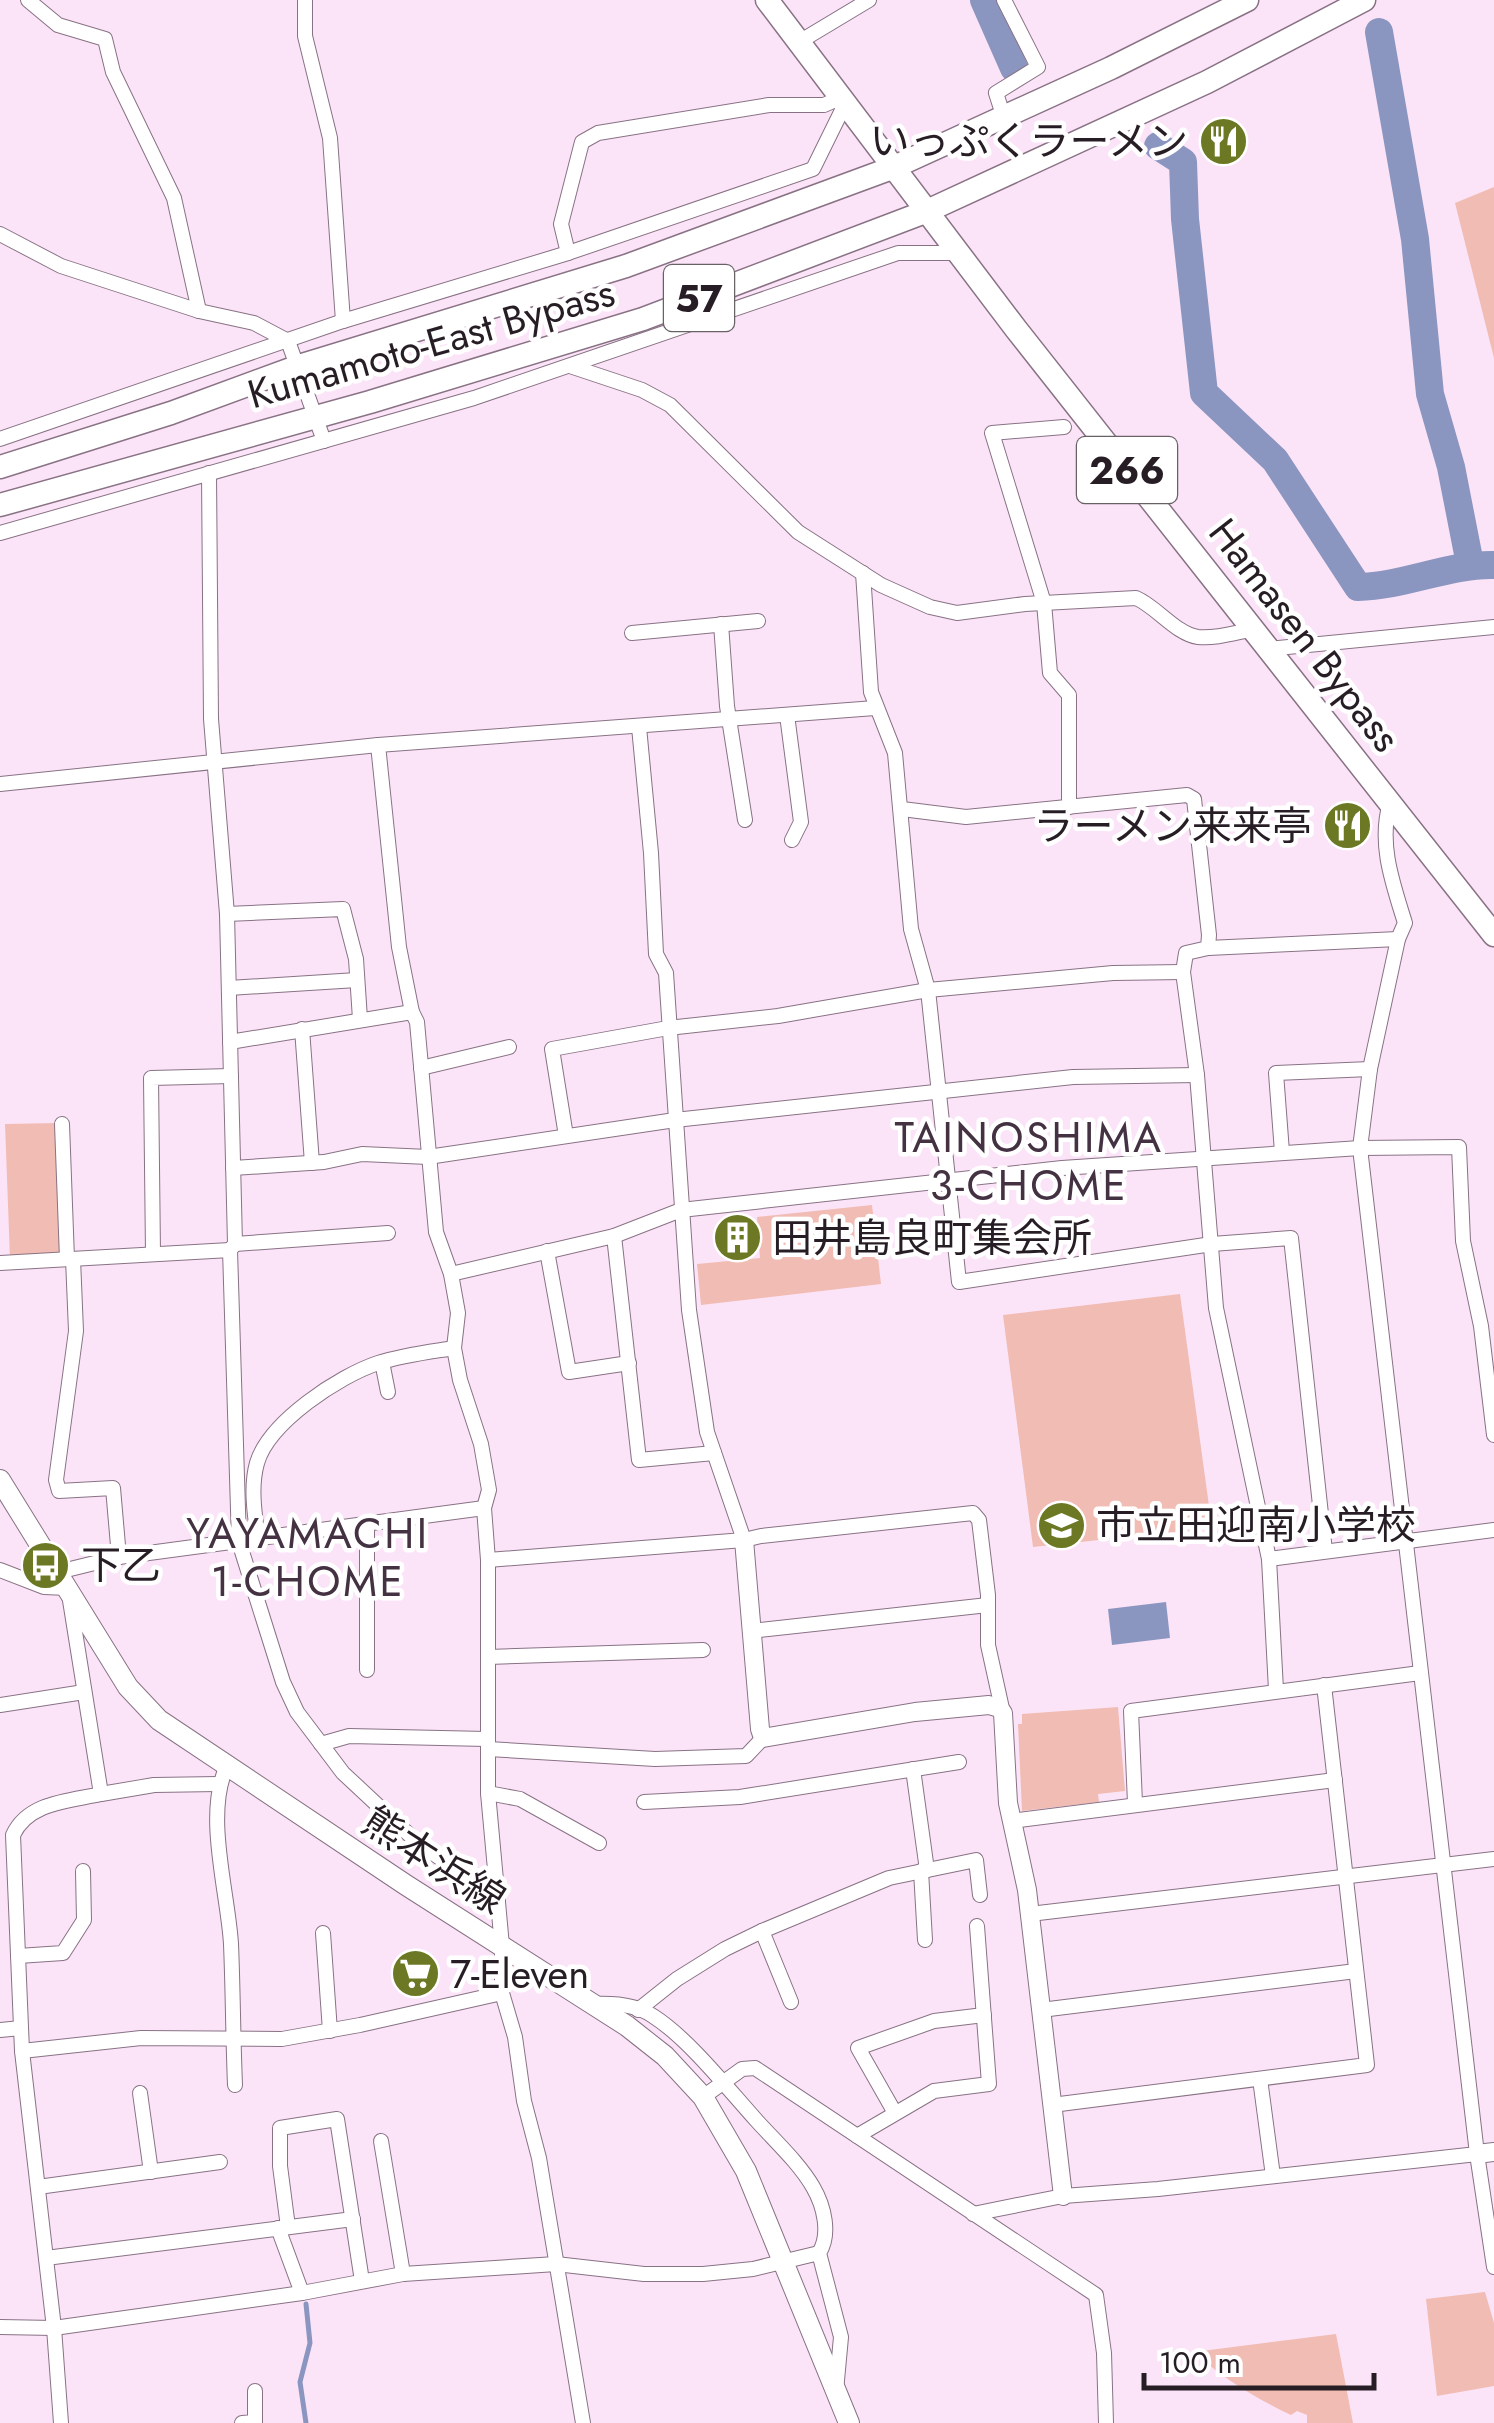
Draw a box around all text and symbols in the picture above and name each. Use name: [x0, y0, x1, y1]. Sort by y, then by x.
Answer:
place label: いっぷくラーメン: [870, 112, 1188, 170]
restaurant icon: いっぷくラーメン: [1197, 115, 1249, 167]
street label: Kumamoto-East Bypass: [241, 263, 621, 423]
road number: 57: [664, 265, 734, 331]
road number: 266: [1077, 437, 1177, 503]
street label: Hamasen Bypass: [1195, 506, 1415, 764]
place label: ラーメン来来亭: [1034, 797, 1312, 855]
restaurant icon: ラーメン来来亭: [1321, 800, 1373, 852]
district label: TAINOSHIMA 3-CHOME: [894, 1107, 1164, 1216]
place label: 田井島良町集会所: [772, 1209, 1092, 1267]
building icon: 田井島良町集会所: [711, 1212, 763, 1264]
place label: 市立田迎南小学校: [1096, 1496, 1416, 1554]
school or university icon: 市立田迎南小学校: [1035, 1499, 1087, 1551]
district label: YAYAMACHI 1-CHOME: [186, 1503, 430, 1612]
place label: 下乙: [81, 1536, 161, 1594]
bus stop icon: 下乙: [20, 1539, 72, 1591]
street label: 熊本浜線: [351, 1792, 517, 1928]
place label: 7-Eleven: [450, 1945, 589, 2003]
supermarket icon: 7-Eleven: [389, 1948, 441, 2000]
scale bar: [1144, 2328, 1374, 2390]
text: 100 m: [1159, 2341, 1241, 2384]

